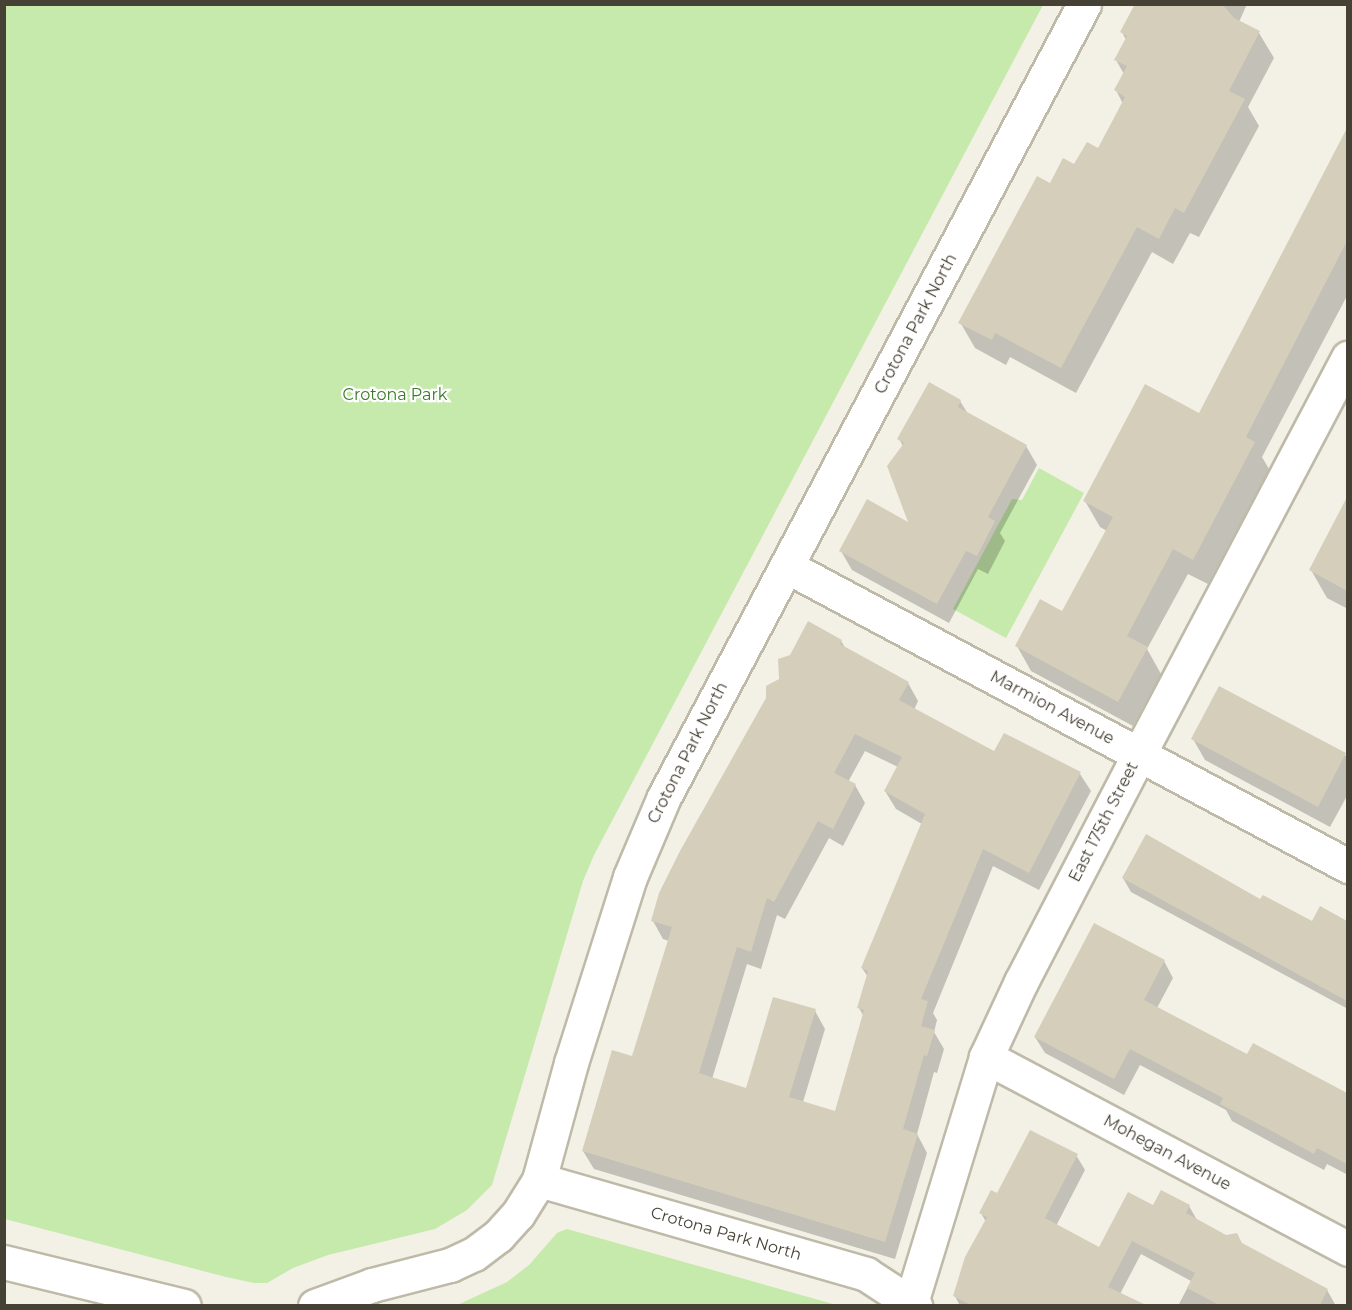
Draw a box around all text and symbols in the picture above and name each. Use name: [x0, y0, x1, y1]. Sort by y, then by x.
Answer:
street label: Crotona Park North: [871, 251, 961, 397]
park label: Crotona Park: [343, 385, 447, 405]
street label: Marmion Avenue: [987, 667, 1117, 749]
street label: Crotona Park North: [644, 679, 732, 827]
street label: East 175th Street: [1065, 759, 1143, 885]
street label: Mohegan Avenue: [1100, 1111, 1234, 1195]
street label: Crotona Park North: [648, 1203, 804, 1265]

